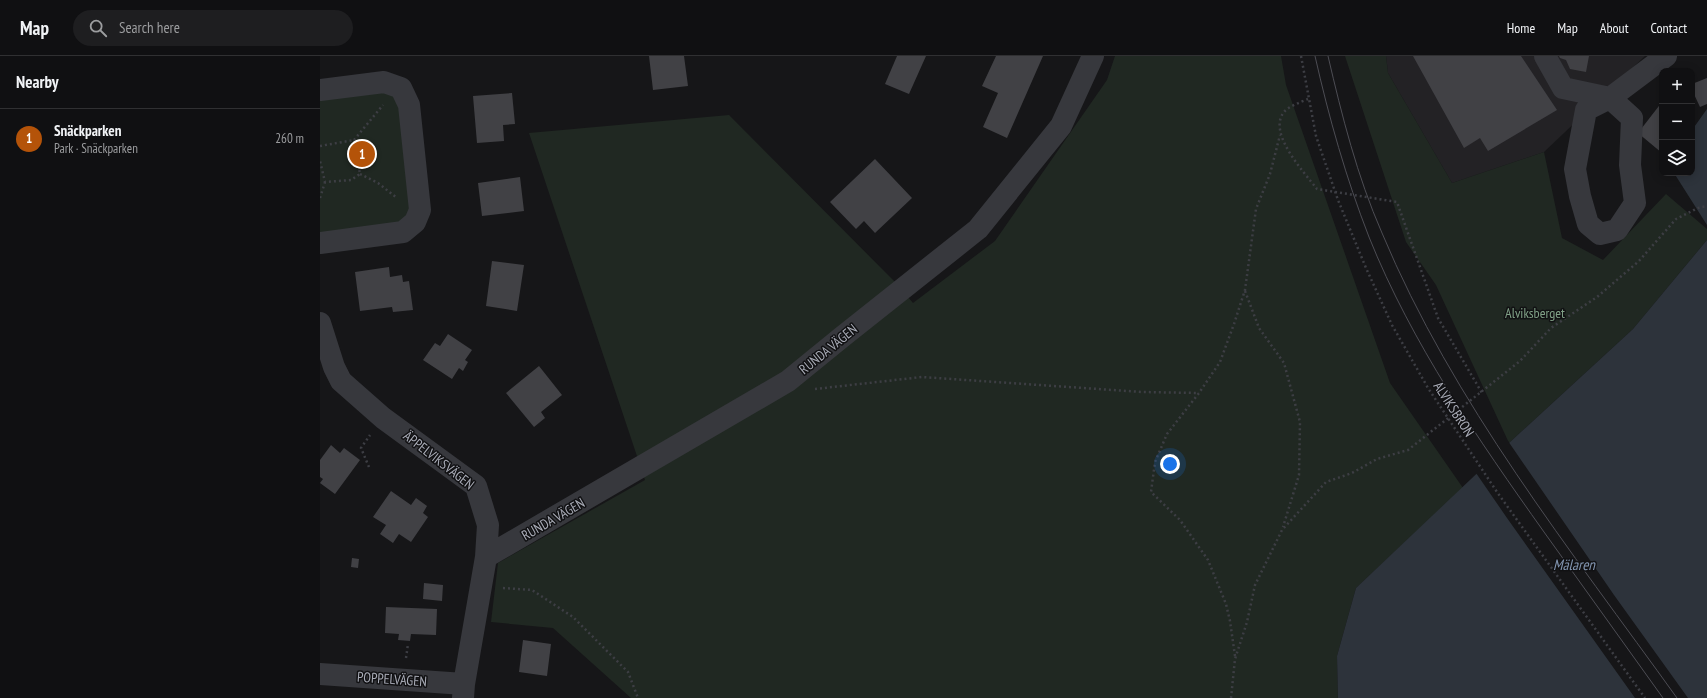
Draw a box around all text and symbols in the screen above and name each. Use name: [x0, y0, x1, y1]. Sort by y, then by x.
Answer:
search box: [73, 10, 353, 46]
text: Map: [20, 16, 49, 40]
icon: search: [87, 17, 109, 39]
text: Search here: [119, 18, 180, 37]
text: Home: [1507, 19, 1535, 37]
text: Map: [1557, 19, 1578, 37]
text: About: [1600, 19, 1629, 37]
text: Contact: [1651, 19, 1687, 37]
map controls: [1659, 68, 1695, 176]
button: +: [1659, 68, 1695, 104]
text: Nearby: [16, 71, 59, 93]
button: −: [1659, 104, 1695, 140]
text: Snäckparken: [54, 121, 121, 140]
text: 1: [26, 130, 32, 147]
text: 260 m: [275, 130, 304, 147]
pin: 1: [349, 139, 375, 169]
text: Park · Snäckparken: [54, 140, 138, 157]
button: layers: [1659, 140, 1695, 176]
park label: Alviksberget: [1505, 304, 1565, 322]
street label: RUNDA VÄGEN: [795, 320, 861, 378]
street label: ALVIKSBRON: [1430, 378, 1478, 440]
street label: ÄPPELVIKSVÄGEN: [400, 427, 478, 493]
your location: [1160, 454, 1180, 474]
street label: RUNDA VÄGEN: [518, 494, 588, 544]
water label: Mälaren: [1553, 555, 1596, 574]
street label: POPPELVÄGEN: [357, 668, 427, 690]

